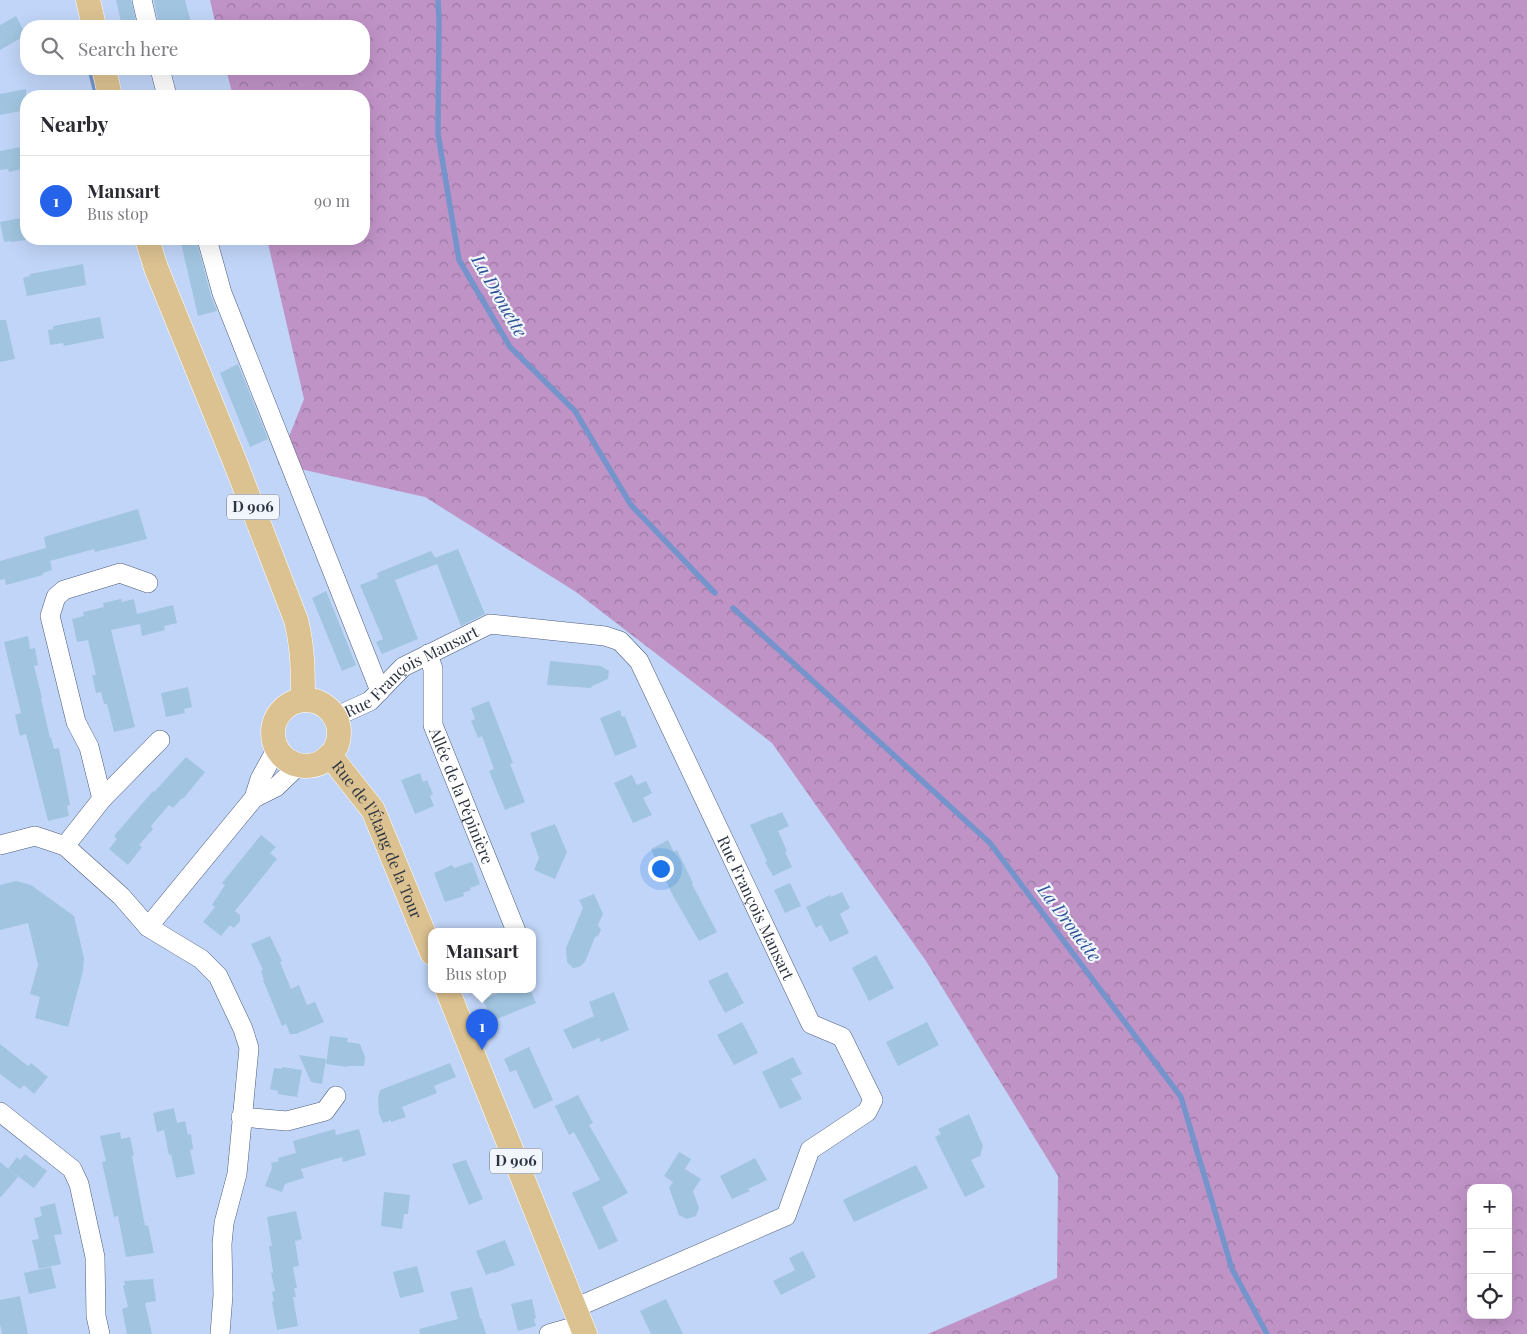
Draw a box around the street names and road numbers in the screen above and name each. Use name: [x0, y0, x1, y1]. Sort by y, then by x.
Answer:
road number: D 906: [227, 494, 279, 520]
street label: Rue François Mansart: [341, 620, 482, 721]
street label: Allée de la Pépinière: [425, 723, 499, 867]
street label: Rue de l'Étang de la Tour: [328, 756, 428, 922]
street label: Rue François Mansart: [713, 832, 800, 983]
road number: D 906: [490, 1148, 542, 1174]

